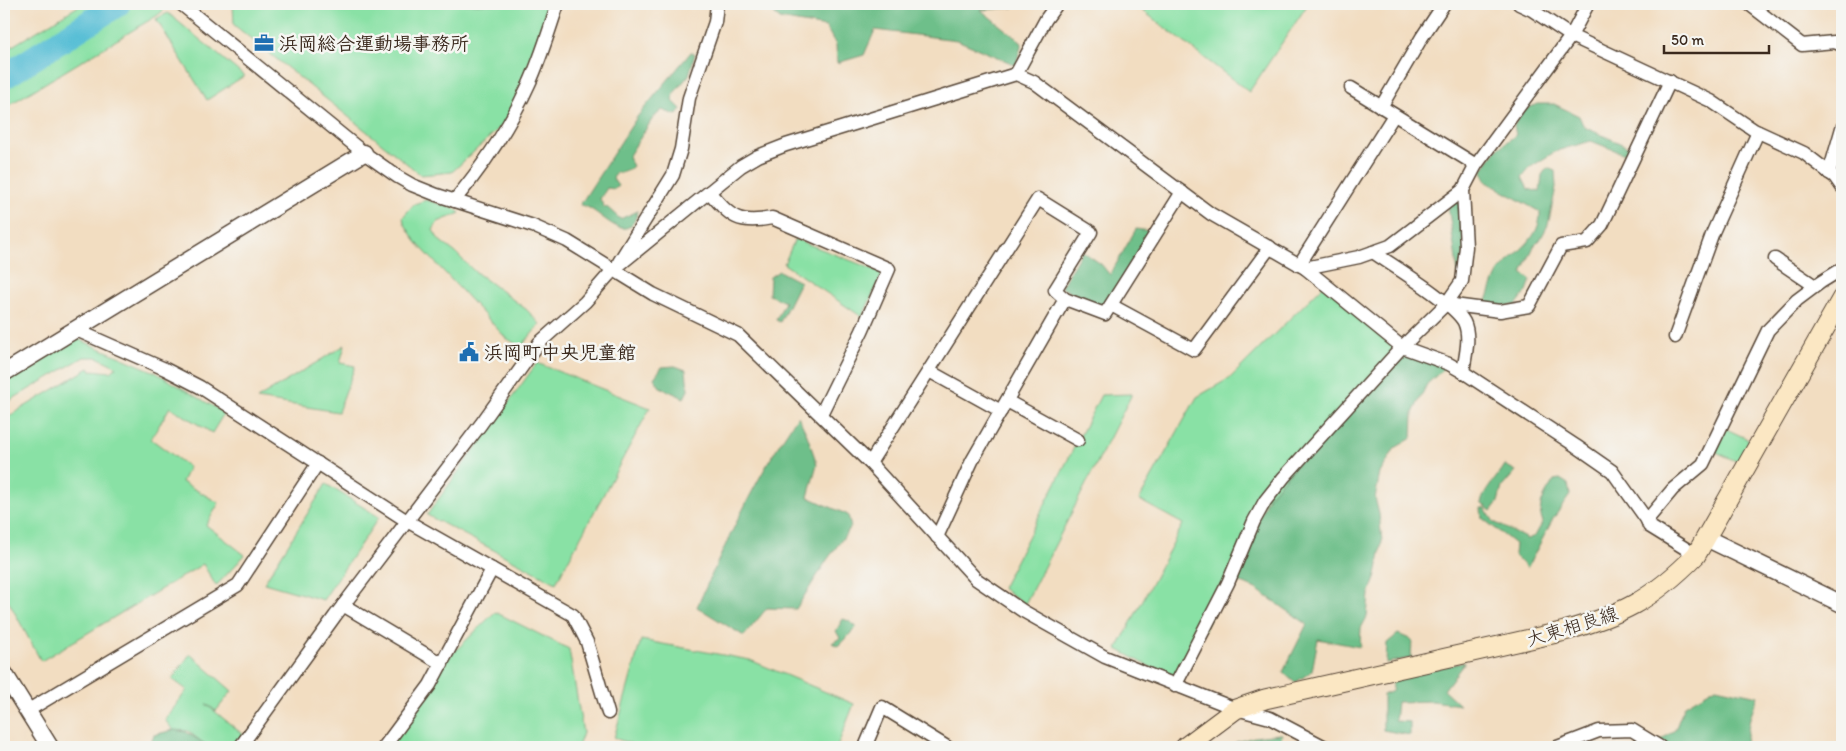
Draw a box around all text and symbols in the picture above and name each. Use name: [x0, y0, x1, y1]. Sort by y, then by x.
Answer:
scale bar: [1664, 22, 1768, 54]
text: 50 m: [1671, 31, 1704, 49]
office icon: 浜岡総合運動場事務所: [253, 32, 275, 54]
place label: 浜岡総合運動場事務所: [279, 32, 469, 55]
public building icon: 浜岡町中央児童館: [458, 341, 480, 363]
place label: 浜岡町中央児童館: [484, 341, 636, 364]
street label: 大東相良線: [1523, 602, 1621, 651]

